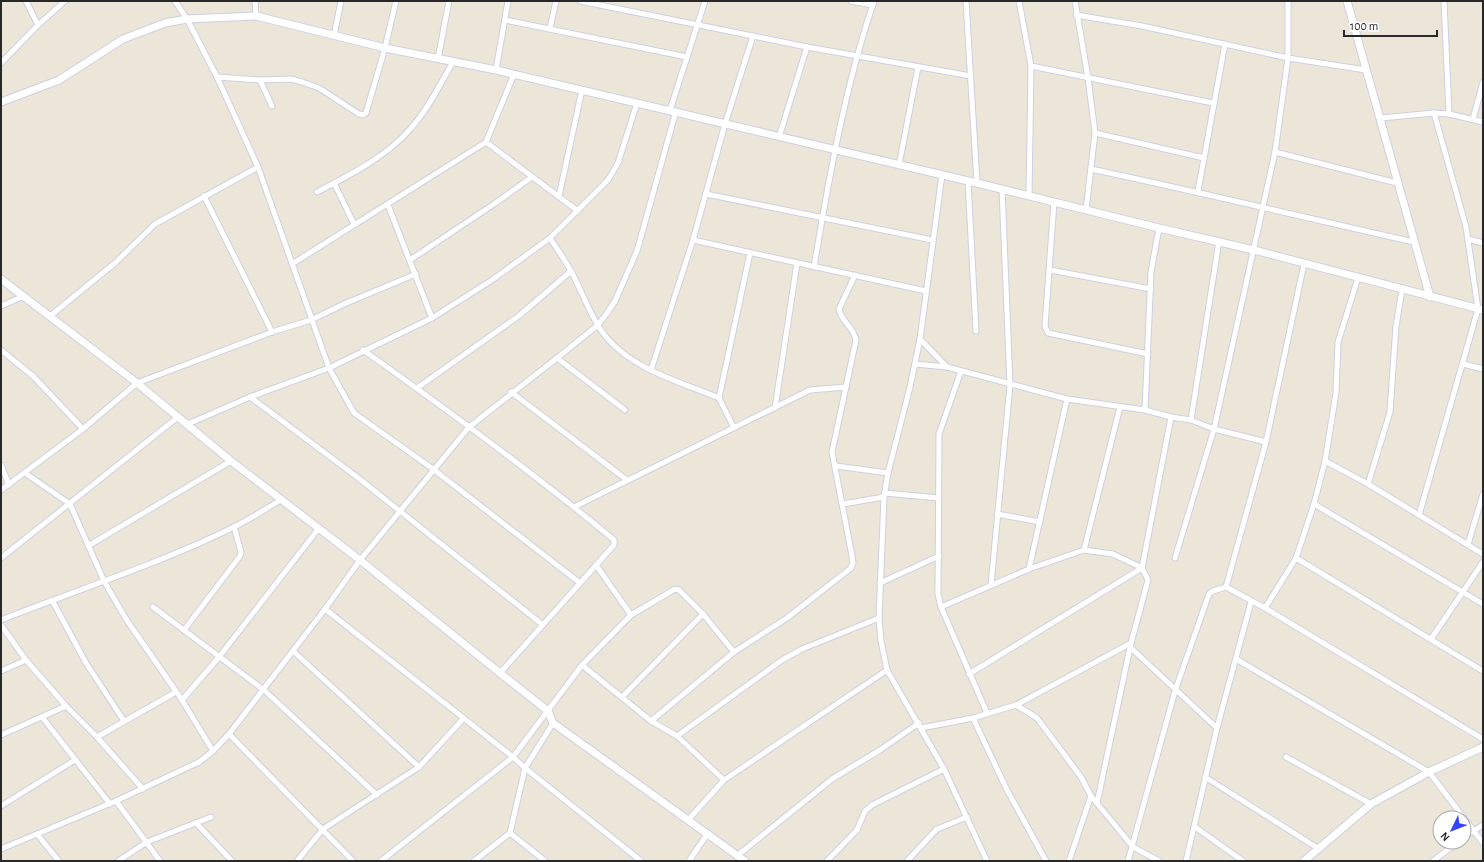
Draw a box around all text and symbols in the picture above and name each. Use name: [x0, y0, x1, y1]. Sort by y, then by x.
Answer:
scale bar: [1344, 12, 1437, 38]
text: 100 m: [1350, 20, 1378, 32]
north arrow: [1432, 810, 1472, 850]
text: N: [1438, 830, 1452, 843]

